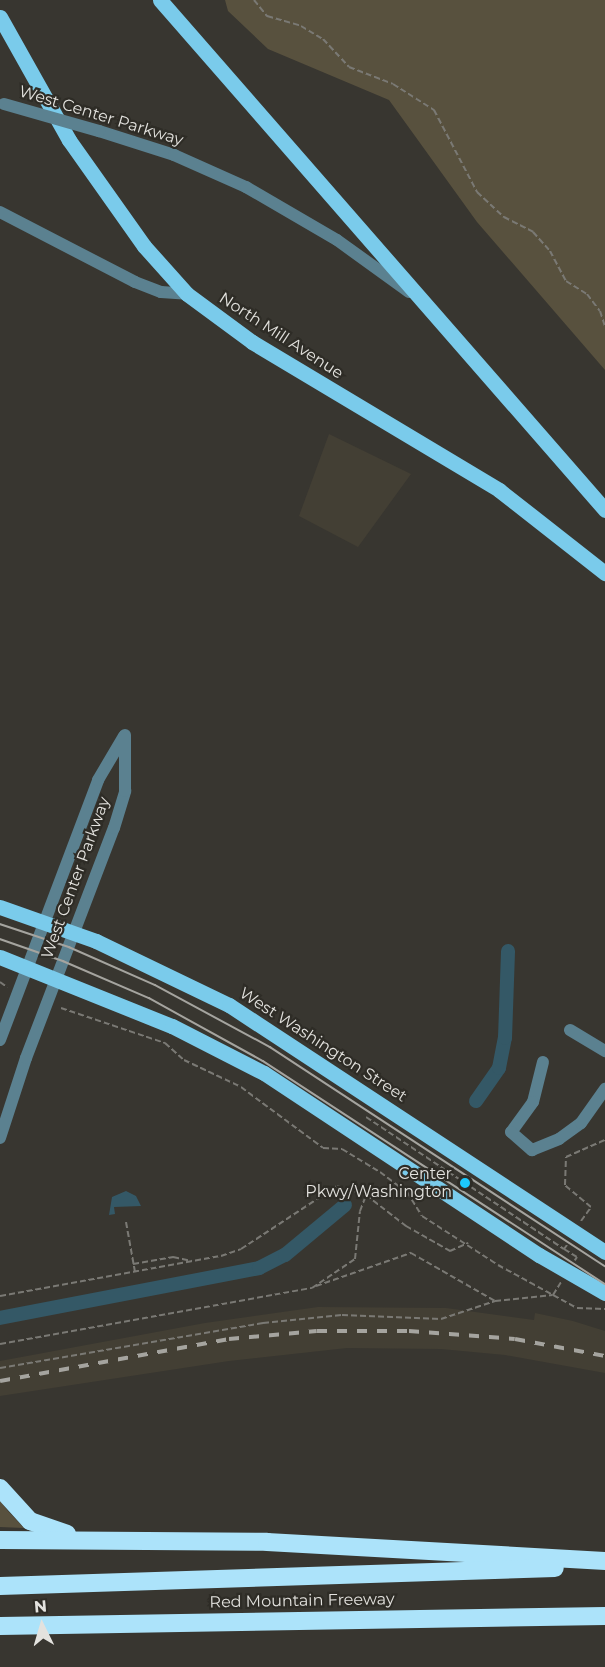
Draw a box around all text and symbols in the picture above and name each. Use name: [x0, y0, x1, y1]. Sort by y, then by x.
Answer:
street label: West Center Parkway: [17, 82, 185, 150]
street label: North Mill Avenue: [215, 289, 347, 383]
street label: West Center Parkway: [38, 795, 114, 961]
street label: West Washington Street: [236, 984, 410, 1106]
place label: Center Pkwy/Washington: [305, 1164, 452, 1202]
marker: Center Pkwy/Washington: [456, 1174, 474, 1192]
street label: Red Mountain Freeway: [209, 1590, 395, 1612]
north arrow: [12, 1595, 72, 1655]
text: N: [33, 1597, 48, 1617]

